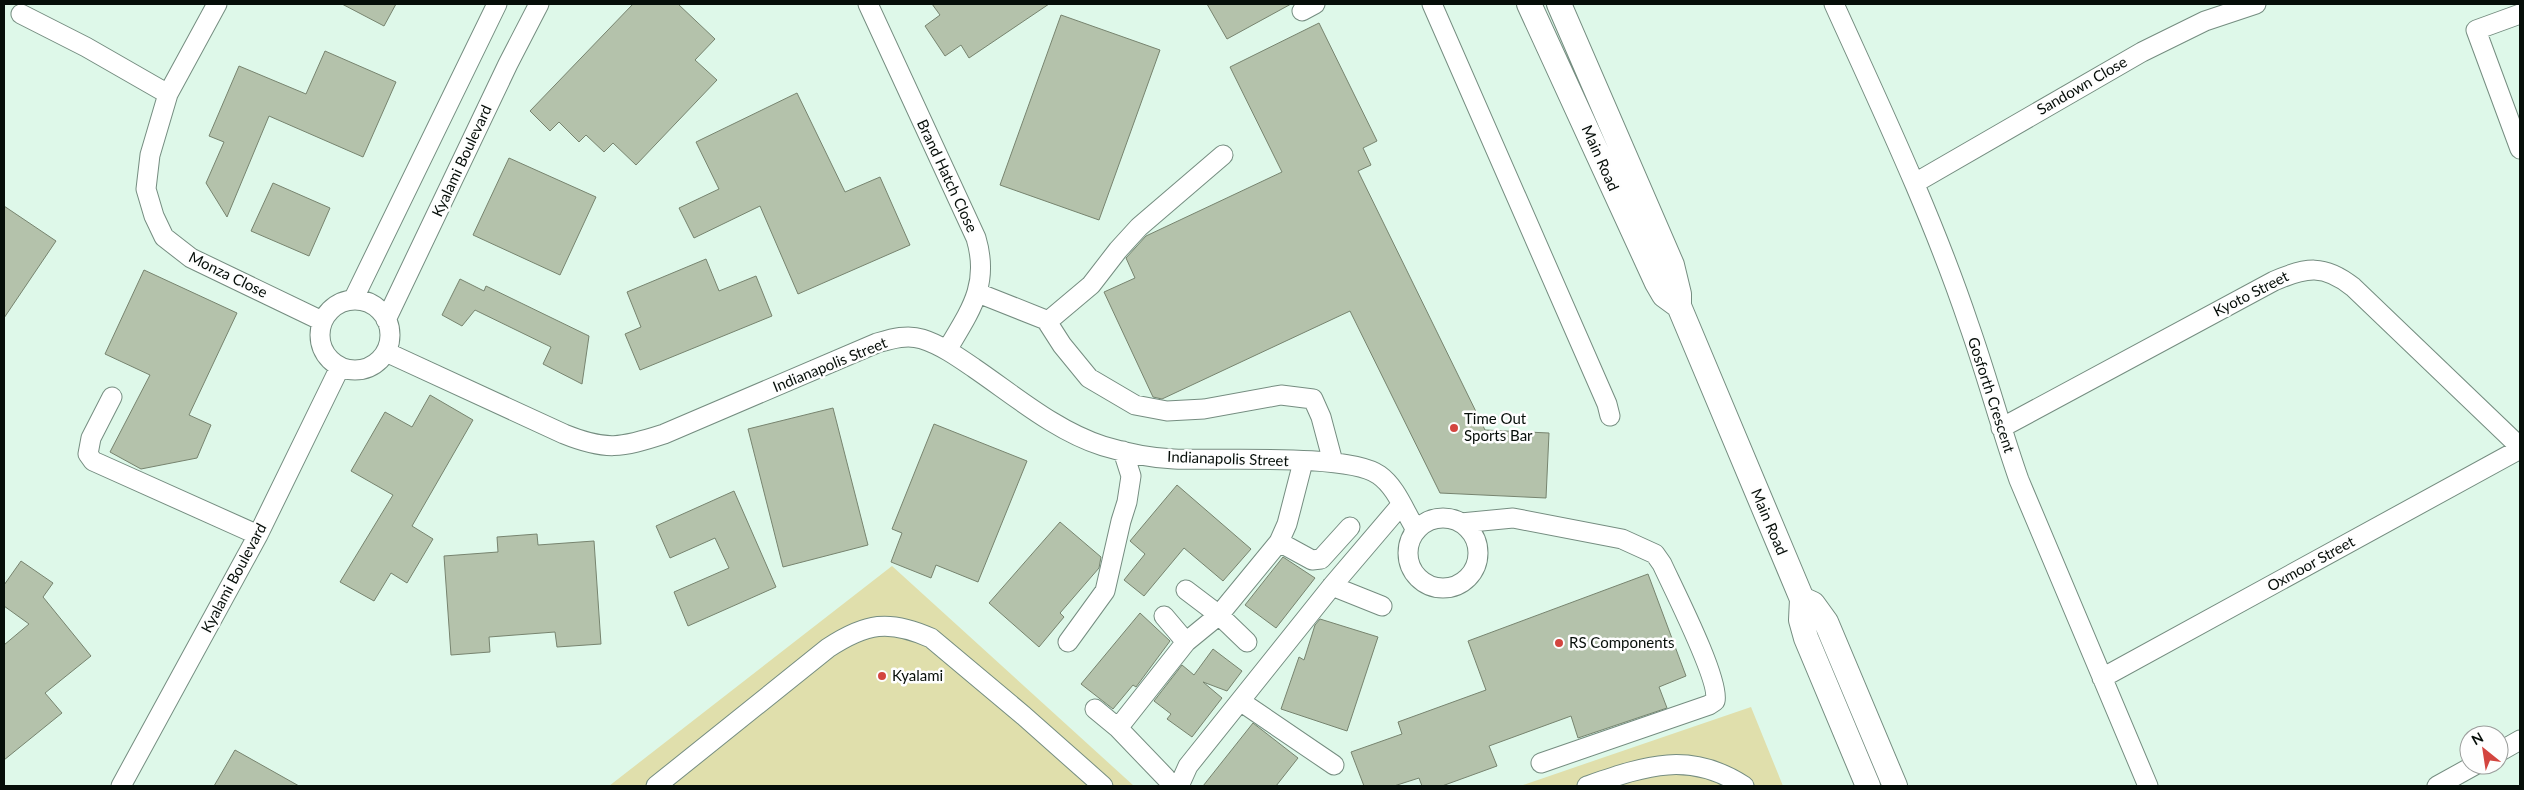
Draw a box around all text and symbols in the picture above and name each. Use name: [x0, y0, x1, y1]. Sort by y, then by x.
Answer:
street label: Sandown Close: [2033, 52, 2130, 118]
street label: Kyalami Boulevard: [427, 102, 495, 219]
street label: Brand Hatch Close: [914, 116, 982, 235]
street label: Main Road: [1578, 122, 1623, 193]
street label: Monza Close: [186, 247, 271, 301]
street label: Kyoto Street: [2210, 266, 2292, 320]
street label: Indianapolis Street: [770, 333, 890, 395]
street label: Gosforth Crescent: [1965, 335, 2019, 455]
place label: Time Out Sports Bar: [1464, 409, 1533, 444]
marker: Time Out Sports Bar: [1448, 422, 1460, 434]
street label: Indianapolis Street: [1167, 447, 1290, 469]
street label: Main Road: [1748, 486, 1792, 557]
street label: Kyalami Boulevard: [197, 520, 270, 635]
street label: Oxmoor Street: [2264, 531, 2358, 595]
place label: RS Components: [1569, 633, 1674, 651]
marker: RS Components: [1553, 637, 1565, 649]
place label: Kyalami: [892, 666, 943, 684]
marker: Kyalami: [876, 670, 888, 682]
north arrow: [2459, 725, 2509, 775]
text: N: [2468, 728, 2486, 748]

